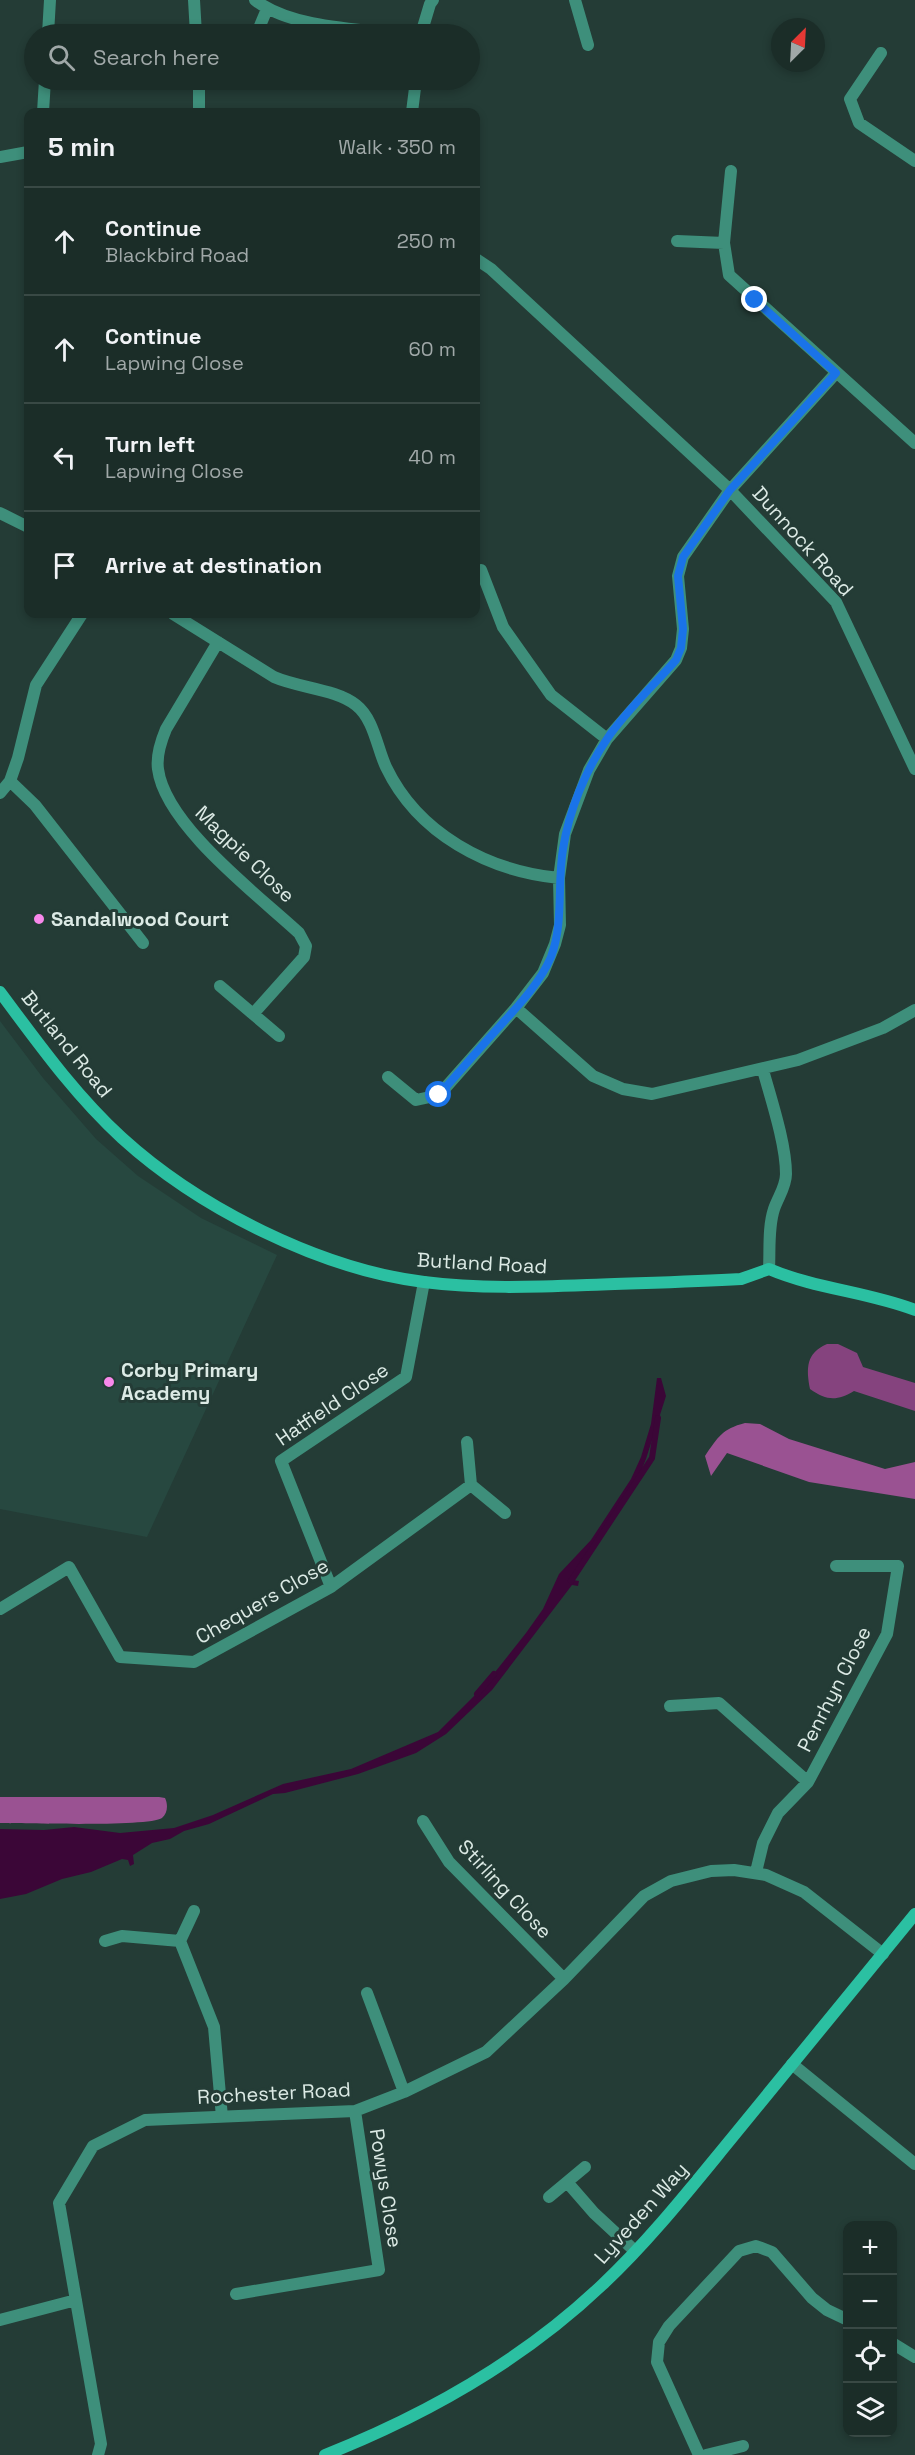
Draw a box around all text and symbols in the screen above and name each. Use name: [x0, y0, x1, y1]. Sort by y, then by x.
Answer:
north arrow: [771, 18, 825, 72]
search box: [24, 24, 480, 90]
icon: search: [45, 41, 78, 74]
text: Search here: [93, 43, 220, 71]
text: 5 min: [48, 130, 115, 164]
text: Walk · 350 m: [338, 134, 456, 160]
text: Continue: [105, 214, 201, 242]
icon: ahead: [48, 225, 81, 258]
text: 250 m: [397, 228, 456, 254]
text: Blackbird Road: [105, 242, 249, 268]
route end: [741, 286, 767, 312]
text: Continue: [105, 322, 201, 350]
icon: ahead: [48, 333, 81, 366]
text: 60 m: [409, 336, 456, 362]
text: Lapwing Close: [105, 350, 244, 376]
text: Turn left: [105, 430, 195, 458]
icon: left: [48, 441, 81, 474]
text: 40 m: [408, 444, 456, 470]
text: Lapwing Close: [105, 458, 244, 484]
street label: Dunnock Road: [747, 481, 859, 601]
icon: arrive: [48, 549, 81, 582]
text: Arrive at destination: [105, 551, 322, 579]
street label: Magpie Close: [190, 800, 300, 908]
place label: Sandalwood Court: [51, 906, 229, 932]
marker: Sandalwood Court: [32, 912, 46, 926]
street label: Butland Road: [16, 985, 118, 1103]
route start: [425, 1081, 451, 1107]
street label: Butland Road: [416, 1247, 548, 1279]
place label: Corby Primary Academy: [121, 1357, 258, 1406]
street label: Hatfield Close: [270, 1357, 394, 1451]
marker: Corby Primary Academy: [102, 1375, 116, 1389]
street label: Chequers Close: [191, 1552, 333, 1650]
street label: Penrhyn Close: [791, 1622, 877, 1756]
street label: Stirling Close: [452, 1834, 558, 1944]
street label: Rochester Road: [197, 2076, 351, 2110]
street label: Powys Close: [364, 2127, 408, 2249]
street label: Lyveden Way: [588, 2157, 694, 2269]
map controls: [843, 2221, 897, 2437]
button: +: [843, 2221, 897, 2275]
button: −: [843, 2275, 897, 2329]
button: locate: [843, 2329, 897, 2383]
button: layers: [843, 2383, 897, 2437]

